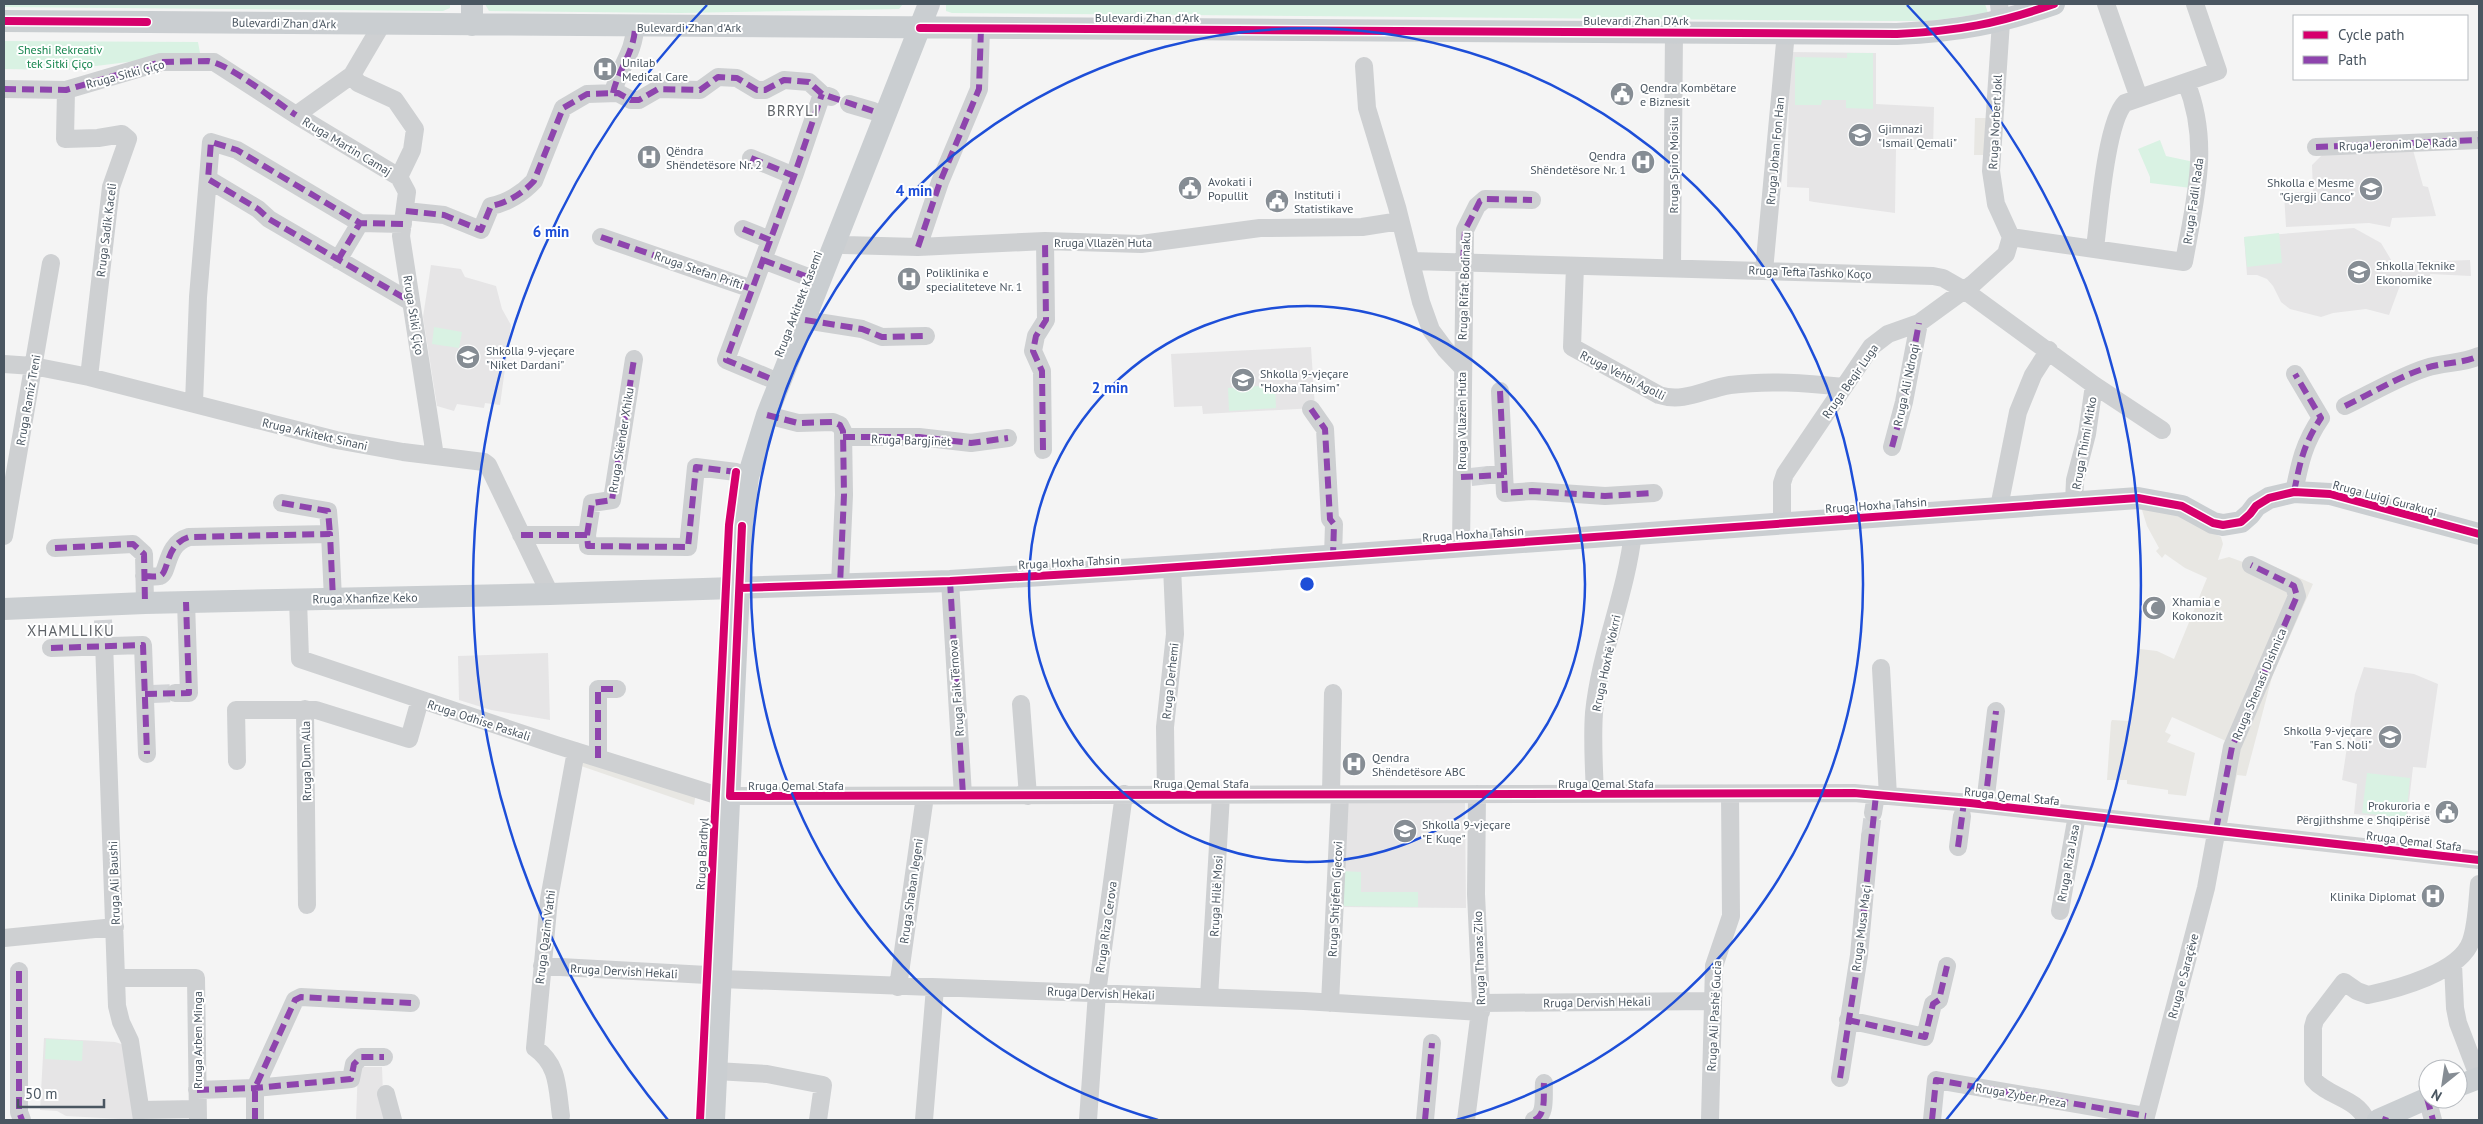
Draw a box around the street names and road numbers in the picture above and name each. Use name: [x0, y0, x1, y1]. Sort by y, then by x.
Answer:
street label: Bulevardi Zhan d'Ark: [1095, 10, 1200, 25]
street label: Bulevardi Zhan D'Ark: [1583, 13, 1689, 28]
street label: Bulevardi Zhan d'Ark: [232, 15, 337, 31]
street label: Bulevardi Zhan d'Ark: [637, 20, 742, 35]
street label: Rruga Sitki Çiço: [84, 56, 166, 92]
street label: Rruga Norbert Jokl: [1985, 74, 2005, 170]
street label: Rruga Johan Fon Han: [1763, 96, 1787, 206]
street label: Rruga Martin Camaj: [300, 113, 394, 179]
street label: Rruga Spiro Moisiu: [1666, 117, 1681, 213]
street label: Rruga Jeronim De Rada: [2339, 134, 2458, 154]
street label: Rruga Fadil Rada: [2180, 157, 2206, 245]
street label: Rruga Sadik Kaceli: [93, 182, 119, 278]
street label: Rruga Rifat Bodinaku: [1455, 232, 1473, 340]
street label: Rruga Vllazën Huta: [1054, 235, 1152, 250]
street label: Rruga Stefan Prifti: [652, 248, 746, 292]
street label: Rruga Arkitekt Kasemi: [771, 249, 825, 359]
street label: Rruga Tefta Tashko Koço: [1748, 262, 1872, 282]
street label: Rruga Stiki Çiço: [400, 274, 428, 356]
street label: Rruga Beqir Luga: [1819, 341, 1881, 421]
street label: Rruga Ali Ndroqi: [1890, 342, 1922, 428]
street label: Rruga Vehbi Agolli: [1578, 347, 1668, 403]
street label: Rruga Ramiz Treni: [13, 353, 43, 447]
street label: Rruga Vllazën Huta: [1454, 372, 1469, 470]
street label: Rruga Skënder Xhiku: [605, 386, 637, 494]
street label: Rruga Thimi Mitko: [2068, 395, 2100, 491]
street label: Rruga Arkitekt Sinani: [261, 415, 369, 453]
street label: Rruga Bargjinët: [871, 431, 951, 449]
street label: Rruga Luigj Gurakuqi: [2331, 477, 2439, 519]
street label: Rruga Hoxha Tahsin: [1825, 494, 1927, 516]
street label: Rruga Hoxha Tahsin: [1422, 523, 1524, 545]
street label: Rruga Hoxha Tahsin: [1018, 552, 1120, 572]
street label: Rruga Xhanfize Keko: [312, 590, 418, 606]
street label: Rruga Hoxhë Vokrri: [1588, 613, 1624, 713]
street label: Rruga Shenasi Dishnica: [2229, 626, 2289, 742]
street label: Rruga Faik Tërnova: [945, 639, 967, 737]
street label: Rruga Derhemi: [1159, 642, 1181, 720]
street label: Rruga Odhise Paskali: [425, 696, 533, 744]
street label: Rruga Dum Alla: [298, 721, 314, 801]
street label: Rruga Qemal Stafa: [1153, 776, 1249, 791]
street label: Rruga Qemal Stafa: [1558, 776, 1654, 791]
street label: Rruga Qemal Stafa: [748, 778, 844, 793]
street label: Rruga Qemal Stafa: [1963, 784, 2061, 808]
street label: Rruga Bardhyl: [693, 817, 711, 891]
street label: Rruga Riza Jasa: [2054, 823, 2082, 903]
street label: Rruga Qemal Stafa: [2365, 828, 2463, 854]
street label: Rruga Shaban Jegeni: [896, 837, 926, 945]
street label: Rruga Ali Baushi: [105, 841, 123, 925]
street label: Rruga Shtjefen Gjecovi: [1324, 841, 1346, 957]
street label: Rruga Hilë Mosi: [1206, 855, 1226, 937]
street label: Rruga Riza Cerova: [1092, 880, 1120, 974]
street label: Rruga Musa Maçi: [1848, 884, 1874, 972]
street label: Rruga Qazim Vathi: [532, 889, 558, 985]
street label: Rruga Thanas Ziko: [1470, 911, 1488, 1005]
street label: Rruga e Saraçëve: [2164, 932, 2202, 1020]
street label: Rruga Ali Pashë Gucia: [1704, 960, 1724, 1072]
street label: Rruga Dervish Hekali: [570, 961, 678, 981]
street label: Rruga Dervish Hekali: [1047, 984, 1155, 1002]
street label: Rruga Arben Minga: [190, 991, 205, 1089]
street label: Rruga Dervish Hekali: [1543, 994, 1651, 1010]
street label: Rruga Zyber Preza: [1974, 1080, 2068, 1110]

